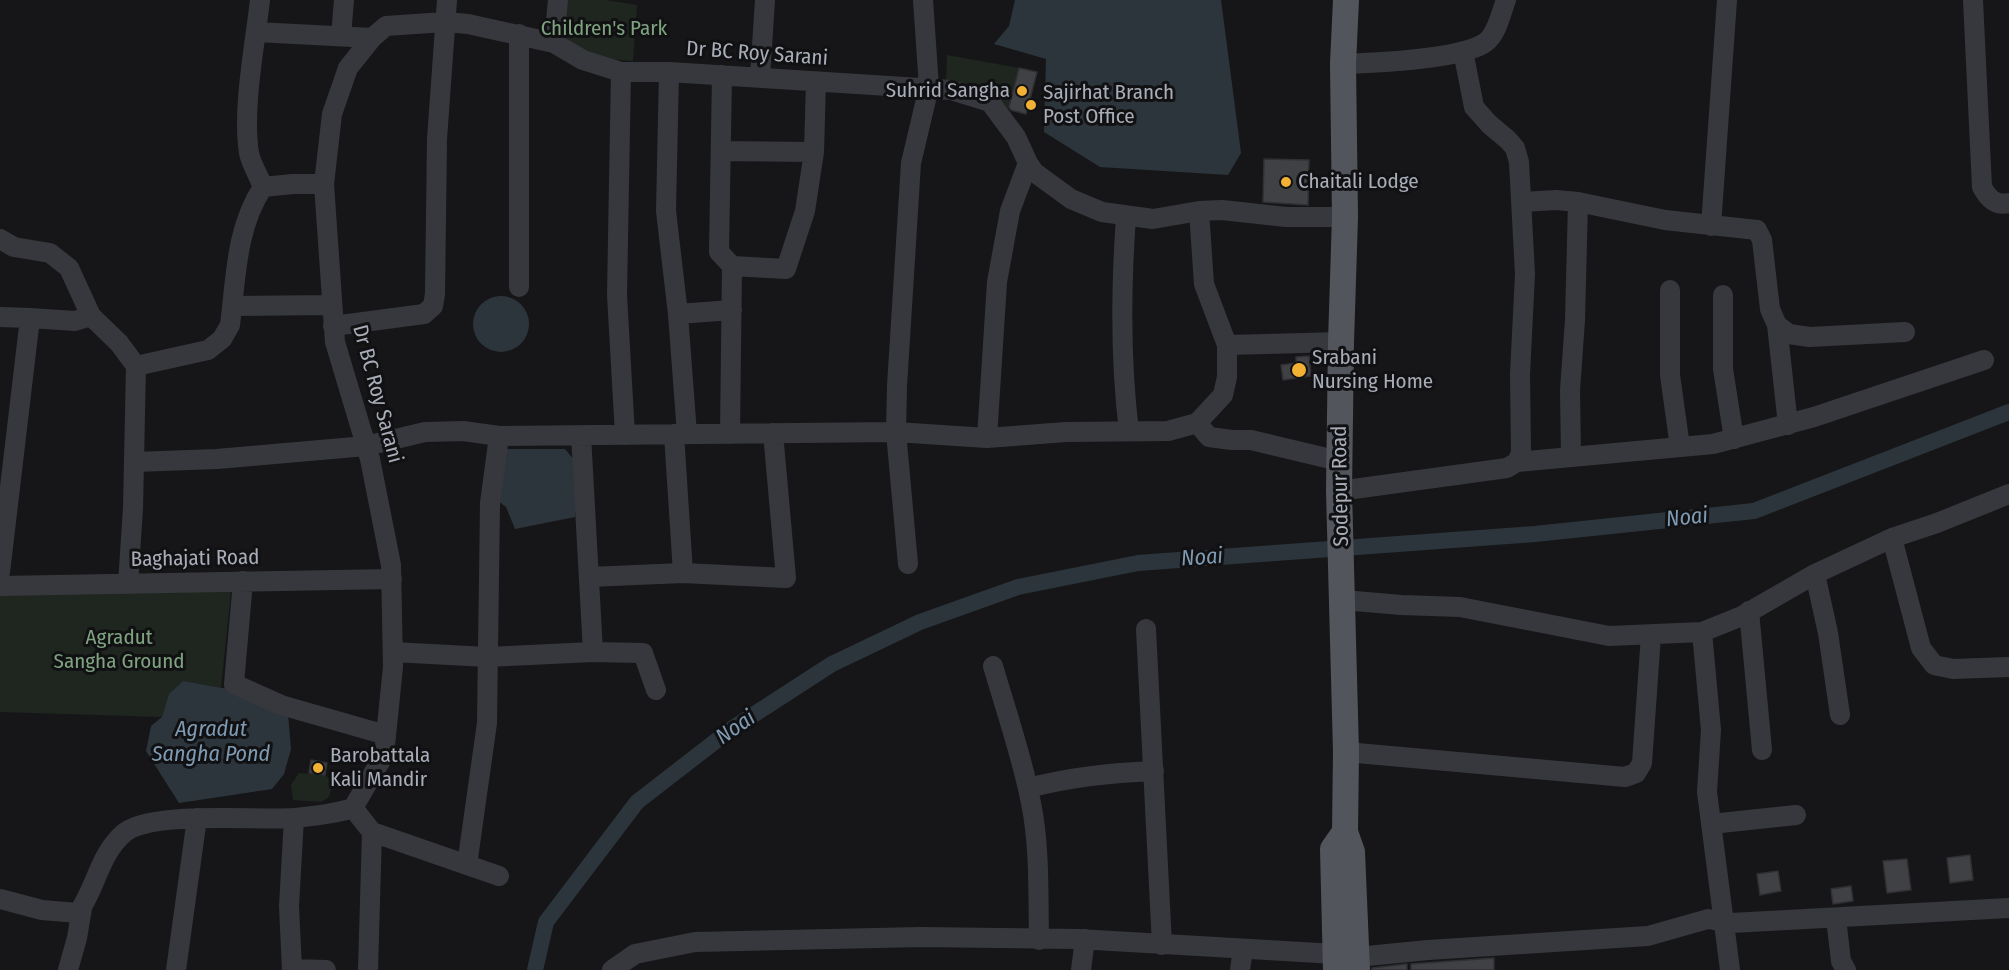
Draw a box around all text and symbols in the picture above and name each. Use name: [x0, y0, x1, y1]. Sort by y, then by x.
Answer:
park label: Children's Park: [541, 16, 667, 42]
street label: Dr BC Roy Sarani: [685, 36, 829, 72]
place label: Suhrid Sangha: [886, 78, 1010, 104]
place label: Sajirhat Branch Post Office: [1043, 80, 1174, 130]
marker: Suhrid Sangha: [1015, 84, 1029, 98]
marker: Sajirhat Branch Post Office: [1024, 98, 1038, 112]
place label: Chaitali Lodge: [1298, 169, 1419, 195]
marker: Chaitali Lodge: [1279, 175, 1293, 189]
street label: Dr BC Roy Sarani: [346, 322, 408, 466]
place label: Srabani Nursing Home: [1312, 345, 1433, 395]
marker: Srabani Nursing Home: [1290, 361, 1308, 379]
street label: Sodepur Road: [1327, 425, 1355, 547]
water label: Noai: [1665, 503, 1709, 533]
water label: Noai: [1180, 543, 1224, 573]
street label: Baghajati Road: [130, 545, 260, 573]
park label: Agradut Sangha Ground: [53, 625, 185, 675]
water label: Noai: [711, 705, 761, 751]
water label: Agradut Sangha Pond: [152, 717, 270, 768]
place label: Barobattala Kali Mandir: [330, 743, 430, 793]
marker: Barobattala Kali Mandir: [311, 761, 325, 775]

